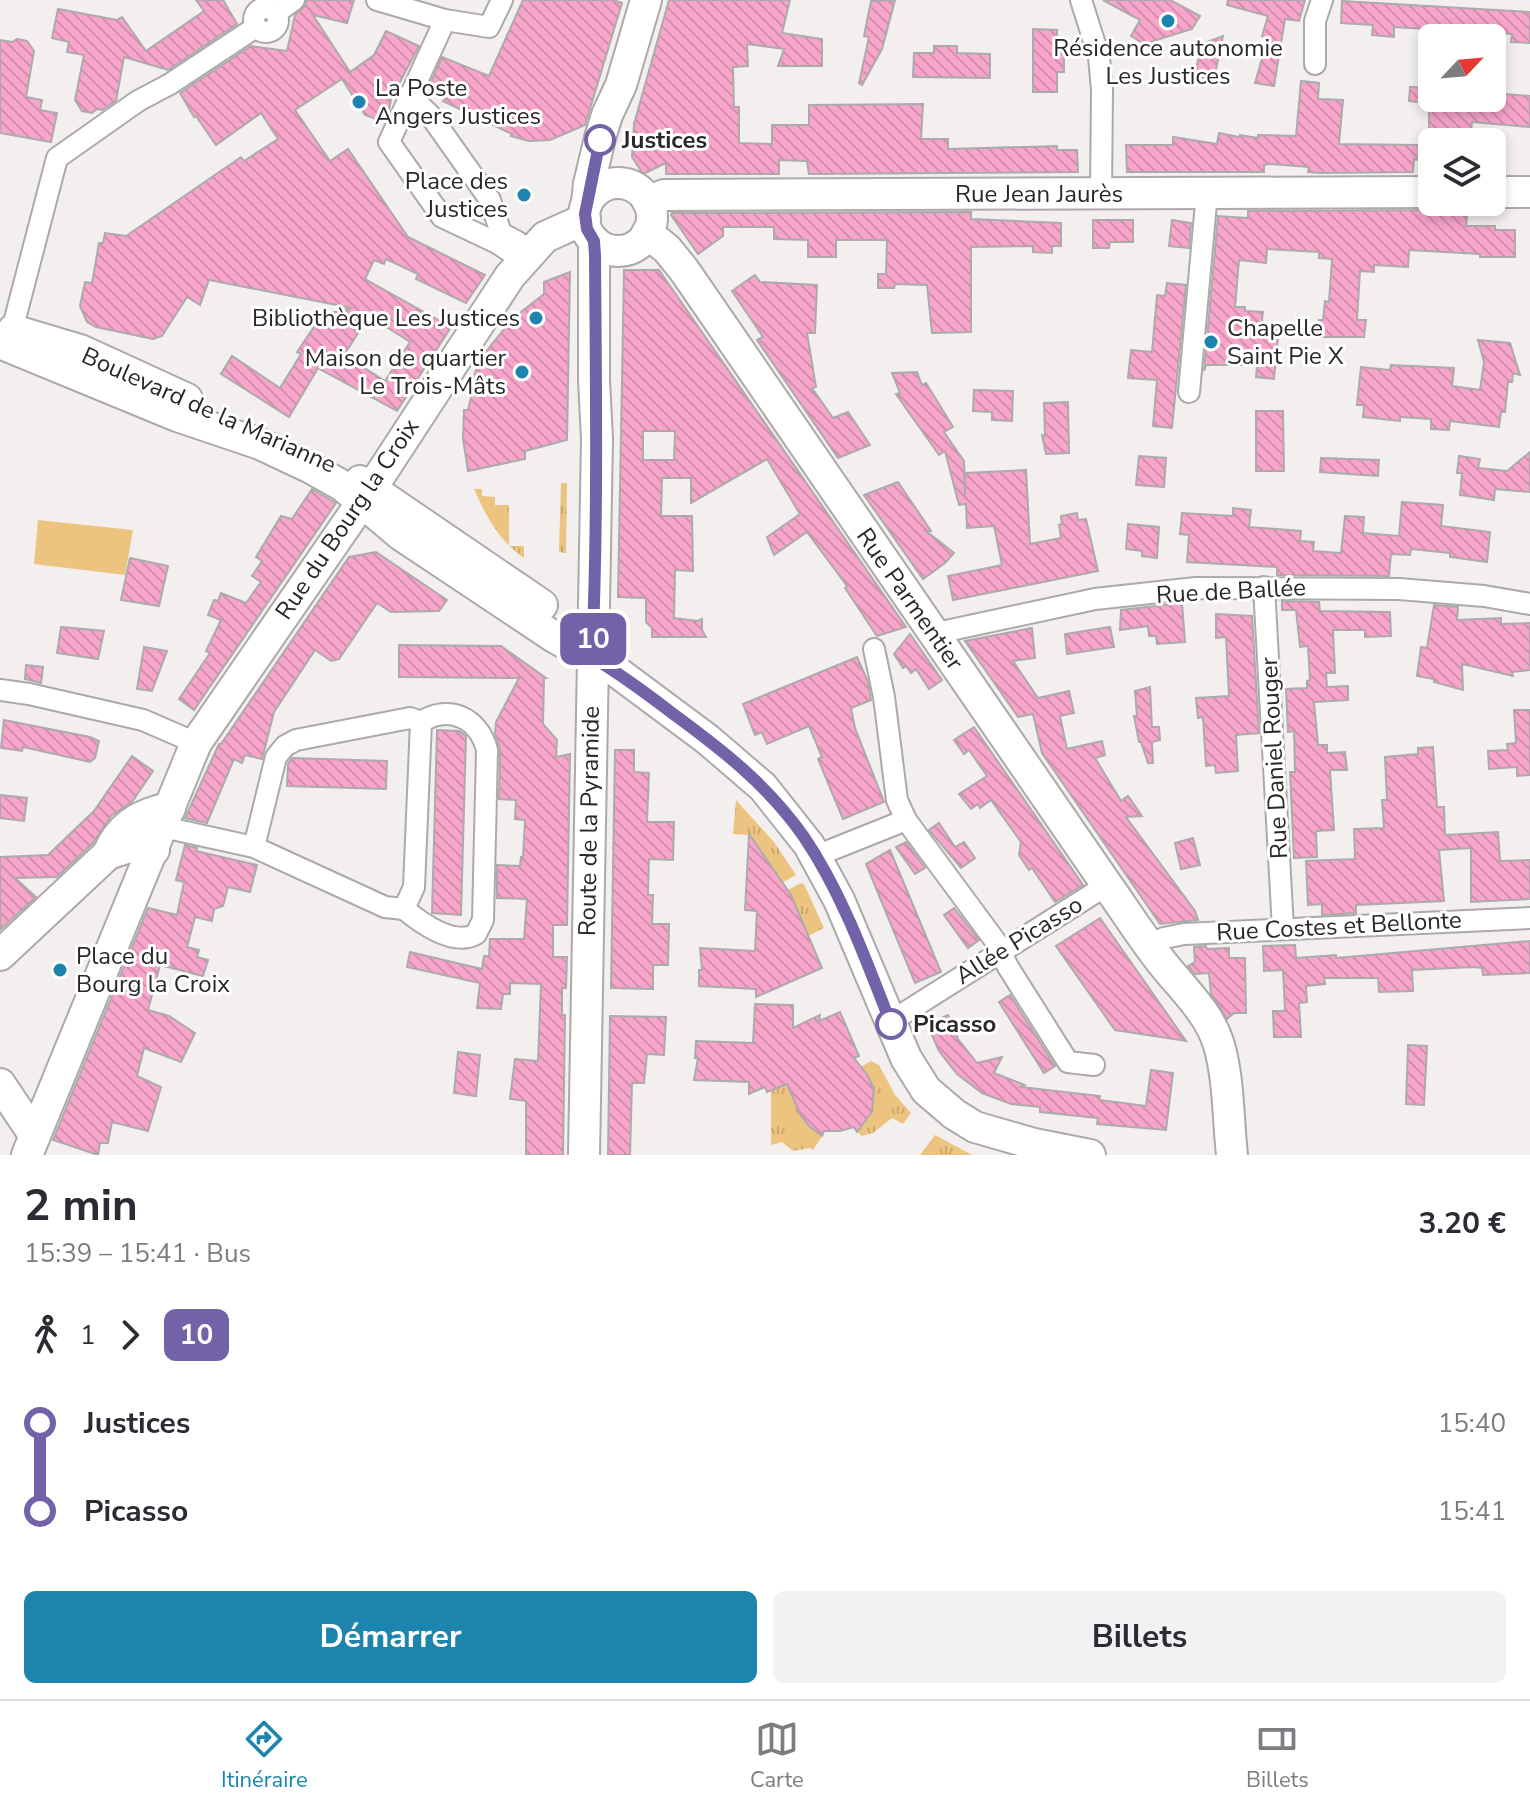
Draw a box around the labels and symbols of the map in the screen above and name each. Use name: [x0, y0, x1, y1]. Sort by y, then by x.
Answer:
marker: Résidence autonomie Les Justices: [1159, 12, 1177, 30]
north arrow: [1418, 24, 1506, 112]
place label: Résidence autonomie Les Justices: [1053, 32, 1283, 92]
place label: La Poste Angers Justices: [375, 72, 541, 132]
marker: La Poste Angers Justices: [350, 93, 368, 111]
place label: Justices: [621, 124, 707, 156]
marker: Justices: [585, 125, 615, 155]
place label: Place des Justices: [405, 165, 508, 225]
street label: Rue Jean Jaurès: [955, 178, 1123, 210]
marker: Place des Justices: [515, 186, 533, 204]
place label: Bibliothèque Les Justices: [252, 302, 520, 334]
marker: Bibliothèque Les Justices: [527, 309, 545, 327]
place label: Chapelle Saint Pie X: [1227, 312, 1344, 372]
marker: Chapelle Saint Pie X: [1202, 333, 1220, 351]
street label: Boulevard de la Marianne: [77, 339, 341, 481]
place label: Maison de quartier Le Trois-Mâts: [305, 342, 506, 402]
marker: Maison de quartier Le Trois-Mâts: [513, 363, 531, 381]
street label: Rue du Bourg la Croix: [268, 412, 426, 626]
street label: Rue Parmentier: [849, 522, 971, 677]
street label: Rue de Ballée: [1155, 571, 1307, 611]
line badge: 10: [557, 613, 629, 665]
street label: Rue Daniel Rouger: [1253, 656, 1295, 860]
street label: Route de la Pyramide: [571, 706, 607, 936]
street label: Allée Picasso: [949, 888, 1089, 992]
street label: Rue Costes et Bellonte: [1215, 904, 1463, 948]
place label: Place du Bourg la Croix: [76, 940, 230, 1000]
marker: Place du Bourg la Croix: [51, 961, 69, 979]
place label: Picasso: [913, 1008, 996, 1040]
marker: Picasso: [876, 1009, 906, 1039]

